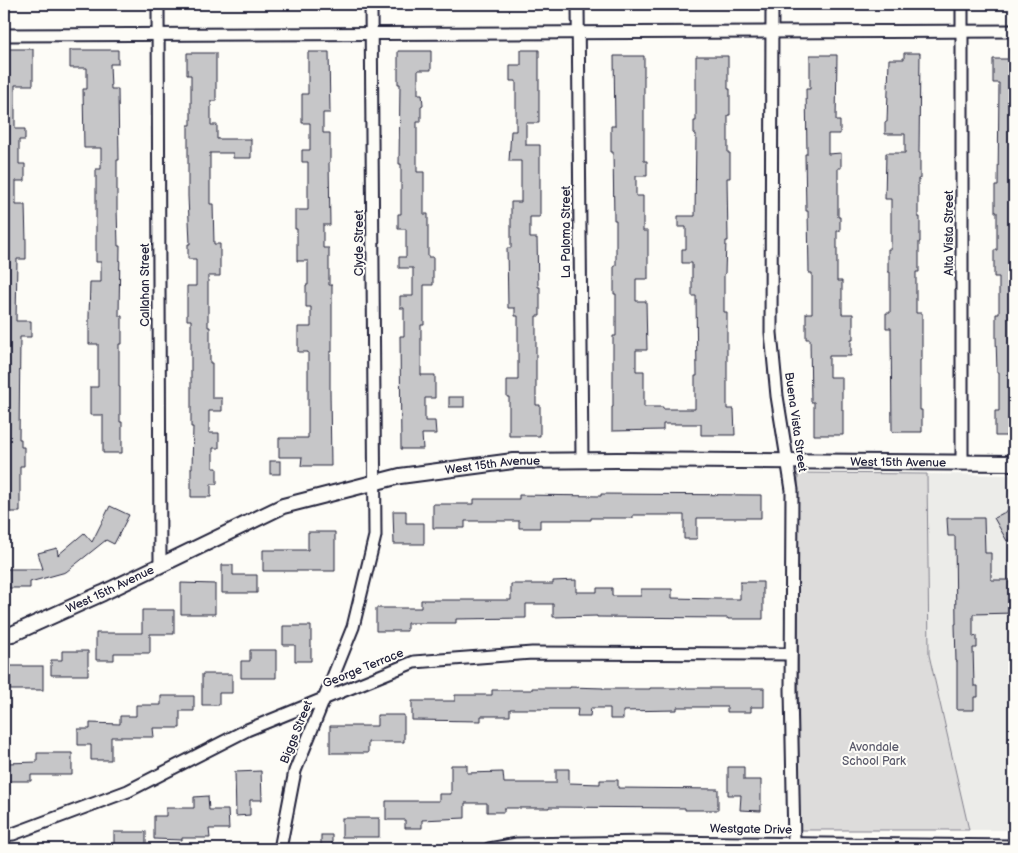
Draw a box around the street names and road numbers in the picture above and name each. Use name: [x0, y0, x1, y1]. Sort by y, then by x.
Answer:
street label: La Paloma Street: [559, 185, 574, 278]
street label: Alta Vista Street: [942, 190, 957, 276]
street label: Clyde Street: [352, 210, 367, 276]
street label: Callahan Street: [138, 243, 153, 327]
street label: Buena Vista Street: [781, 371, 810, 473]
street label: West 15th Avenue: [444, 454, 540, 478]
street label: West 15th Avenue: [850, 455, 946, 470]
street label: West 15th Avenue: [64, 562, 157, 617]
street label: George Terrace: [321, 645, 406, 691]
street label: Biggs Street: [277, 698, 316, 766]
street label: Westgate Drive: [710, 821, 792, 838]

